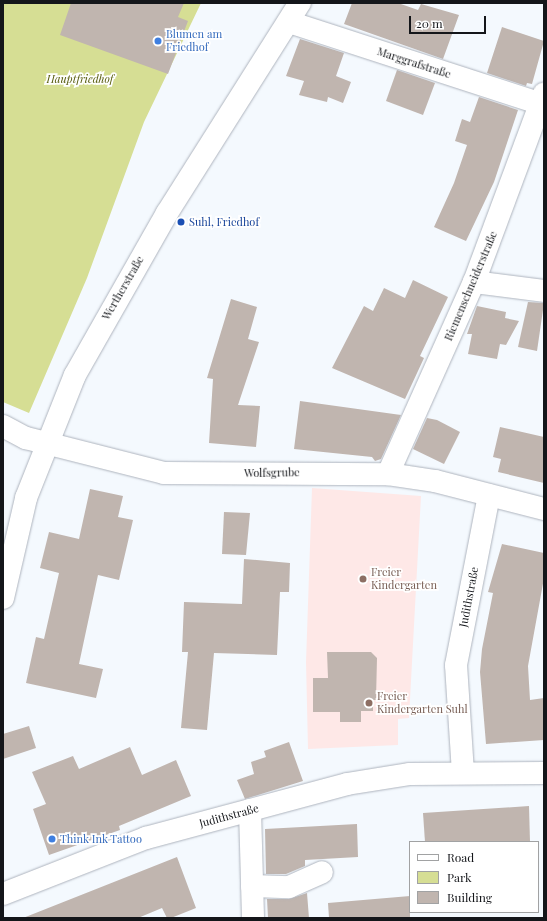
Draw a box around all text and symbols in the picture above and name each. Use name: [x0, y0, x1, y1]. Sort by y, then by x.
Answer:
scale bar: [411, 8, 488, 34]
text: 20 m: [416, 15, 443, 31]
place label: Blumen am Friedhof: [166, 28, 222, 54]
marker: Blumen am Friedhof: [153, 36, 163, 46]
street label: Marggrafstraße: [375, 45, 453, 81]
park label: Hauptfriedhof: [47, 72, 113, 86]
place label: Suhl, Friedhof: [189, 215, 259, 229]
marker: Suhl, Friedhof: [176, 217, 186, 227]
street label: Riemenschneiderstraße: [442, 229, 500, 343]
street label: Wertherstraße: [99, 254, 147, 322]
street label: Wolfsgrube: [244, 466, 300, 480]
place label: Freier Kindergarten: [371, 566, 437, 592]
street label: Judithstraße: [457, 566, 481, 628]
marker: Freier Kindergarten: [358, 574, 368, 584]
place label: Freier Kindergarten Suhl: [377, 690, 468, 716]
marker: Freier Kindergarten Suhl: [364, 698, 374, 708]
street label: Judithstraße: [198, 802, 260, 830]
place label: Think Ink Tattoo: [60, 832, 142, 846]
marker: Think Ink Tattoo: [47, 834, 57, 844]
legend: [409, 841, 539, 913]
text: Road: [447, 849, 474, 865]
text: Park: [447, 869, 472, 885]
text: Building: [447, 889, 492, 905]

